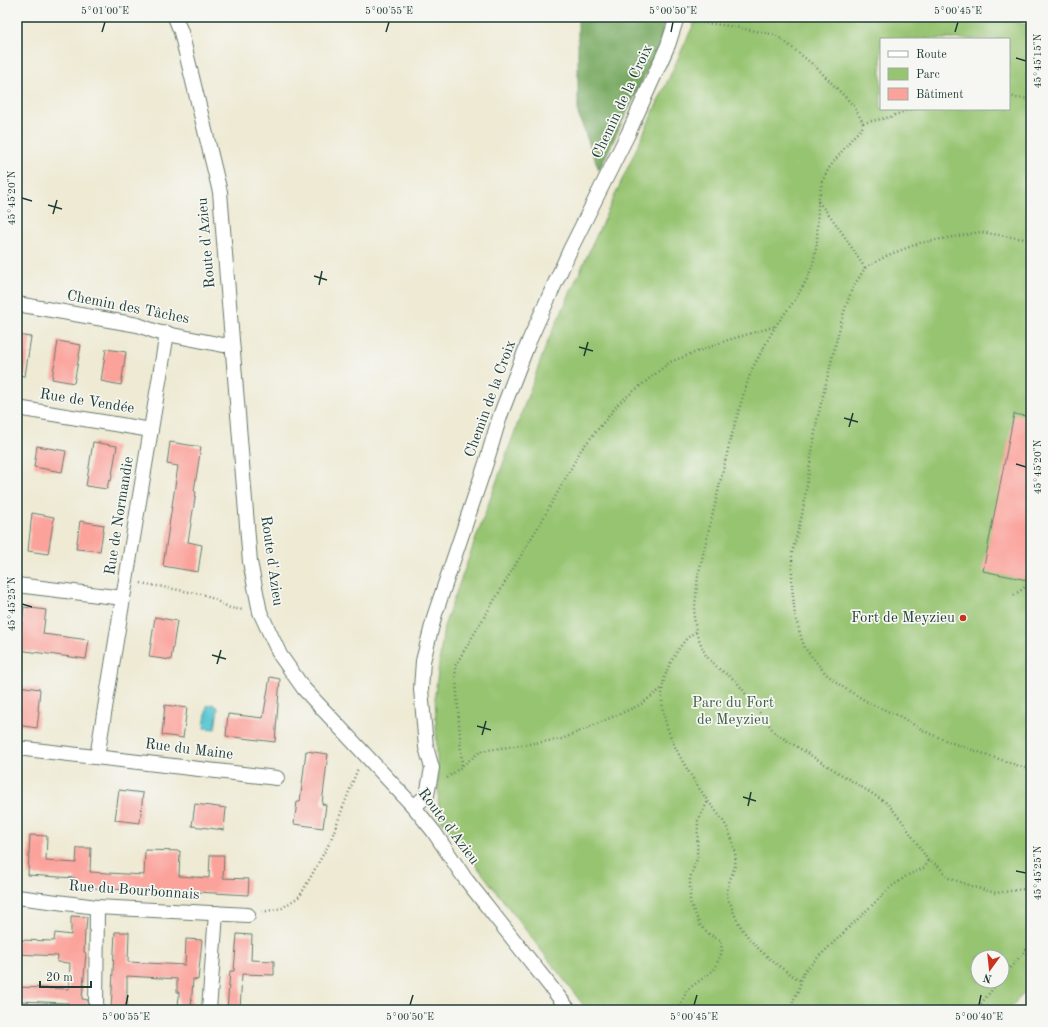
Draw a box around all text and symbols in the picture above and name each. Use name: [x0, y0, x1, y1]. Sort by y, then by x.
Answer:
text: 5°01'00"E: [81, 6, 129, 16]
text: 5°00'55"E: [365, 6, 413, 16]
text: 5°00'50"E: [649, 6, 697, 16]
text: 5°00'45"E: [934, 6, 982, 16]
text: 45°45'15"N: [1033, 33, 1043, 88]
legend: [880, 38, 1010, 110]
street label: Chemin de la Croix: [590, 43, 656, 161]
text: Route: [916, 49, 947, 61]
text: Parc: [916, 69, 940, 81]
text: Bâtiment: [916, 89, 963, 101]
text: 45°45'20"N: [7, 170, 17, 225]
street label: Route d'Azieu: [196, 197, 218, 289]
street label: Chemin des Tâches: [65, 289, 191, 327]
street label: Chemin de la Croix: [463, 338, 519, 460]
street label: Rue de Vendée: [39, 387, 135, 417]
text: 45°45'20"N: [1033, 439, 1043, 494]
street label: Rue de Normandie: [103, 455, 137, 576]
street label: Route d'Azieu: [257, 515, 285, 607]
text: 45°45'25"N: [7, 576, 17, 631]
place label: Fort de Meyzieu: [851, 611, 955, 626]
marker: Fort de Meyzieu: [958, 613, 968, 623]
park label: Parc du Fort de Meyzieu: [692, 696, 774, 728]
street label: Rue du Maine: [144, 737, 234, 763]
street label: Route d'Azieu: [415, 786, 481, 868]
text: 45°45'25"N: [1033, 845, 1043, 900]
street label: Rue du Bourbonnais: [68, 879, 200, 903]
north arrow: [970, 949, 1010, 989]
scale bar: [40, 963, 91, 989]
text: N: [982, 971, 993, 984]
text: 20 m: [46, 972, 73, 984]
text: 5°00'55"E: [102, 1012, 150, 1022]
text: 5°00'50"E: [386, 1012, 434, 1022]
text: 5°00'45"E: [670, 1012, 718, 1022]
text: 5°00'40"E: [955, 1012, 1003, 1022]

